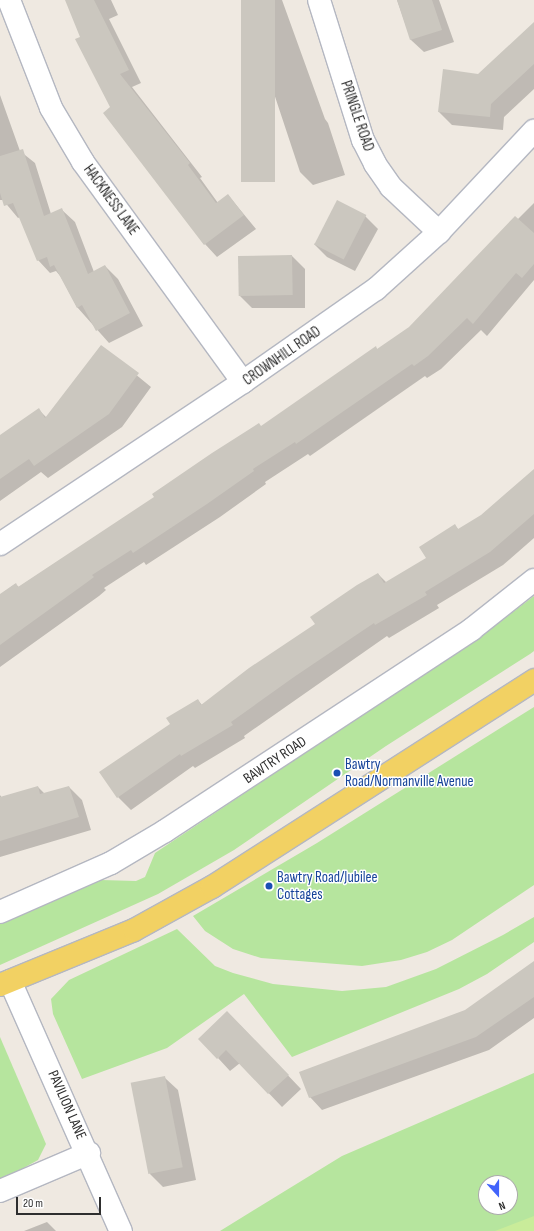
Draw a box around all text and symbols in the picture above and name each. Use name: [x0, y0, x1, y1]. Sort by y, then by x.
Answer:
street label: PRINGLE ROAD: [337, 78, 377, 154]
street label: HACKNESS LANE: [79, 161, 143, 239]
street label: CROWNHILL ROAD: [240, 323, 324, 389]
street label: BAWTRY ROAD: [240, 732, 310, 788]
place label: Bawtry Road/Normanville Avenue: [345, 755, 474, 790]
marker: Bawtry Road/Normanville Avenue: [332, 768, 342, 778]
place label: Bawtry Road/Jubilee Cottages: [277, 868, 378, 903]
marker: Bawtry Road/Jubilee Cottages: [264, 881, 274, 891]
street label: PAVILION LANE: [44, 1068, 90, 1142]
north arrow: [478, 1175, 518, 1215]
scale bar: [18, 1189, 103, 1215]
text: 20 m: [23, 1196, 43, 1211]
text: N: [497, 1199, 507, 1213]

